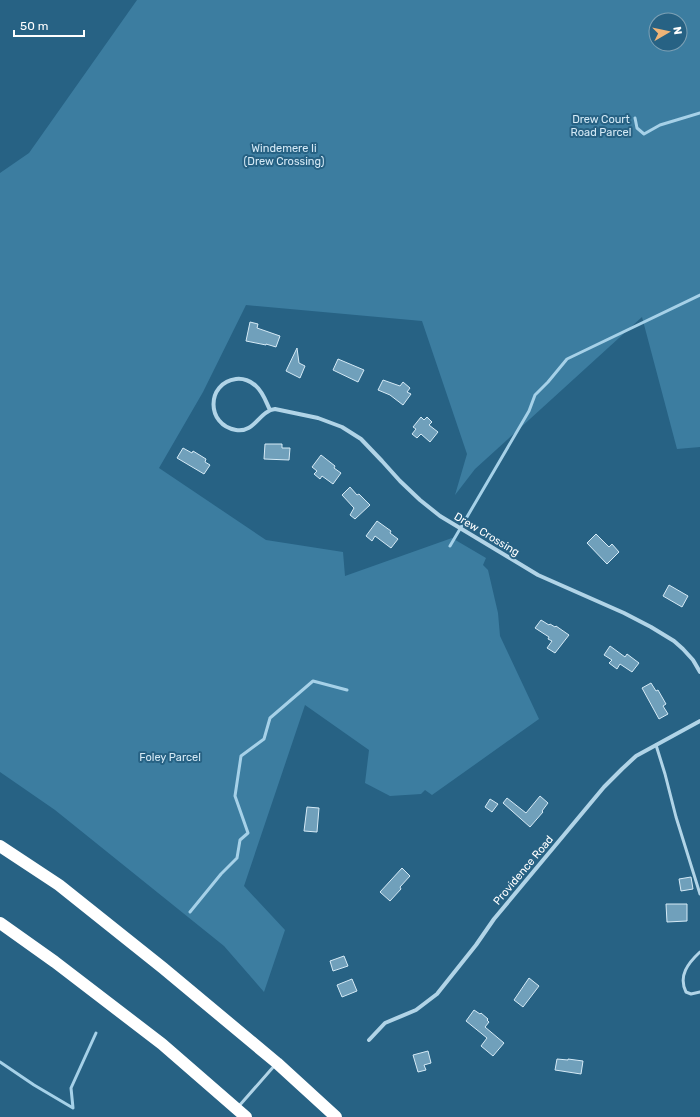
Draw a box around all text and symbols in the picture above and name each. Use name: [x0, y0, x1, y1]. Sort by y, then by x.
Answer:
scale bar: [14, 12, 84, 38]
north arrow: [648, 12, 688, 52]
text: 50 m: [20, 19, 48, 33]
text: N: [670, 26, 684, 36]
park label: Drew Court Road Parcel: [571, 113, 631, 139]
park label: Windemere Ii (Drew Crossing): [244, 142, 325, 168]
street label: Drew Crossing: [452, 510, 522, 559]
park label: Foley Parcel: [139, 751, 201, 764]
street label: Providence Road: [491, 833, 556, 908]

